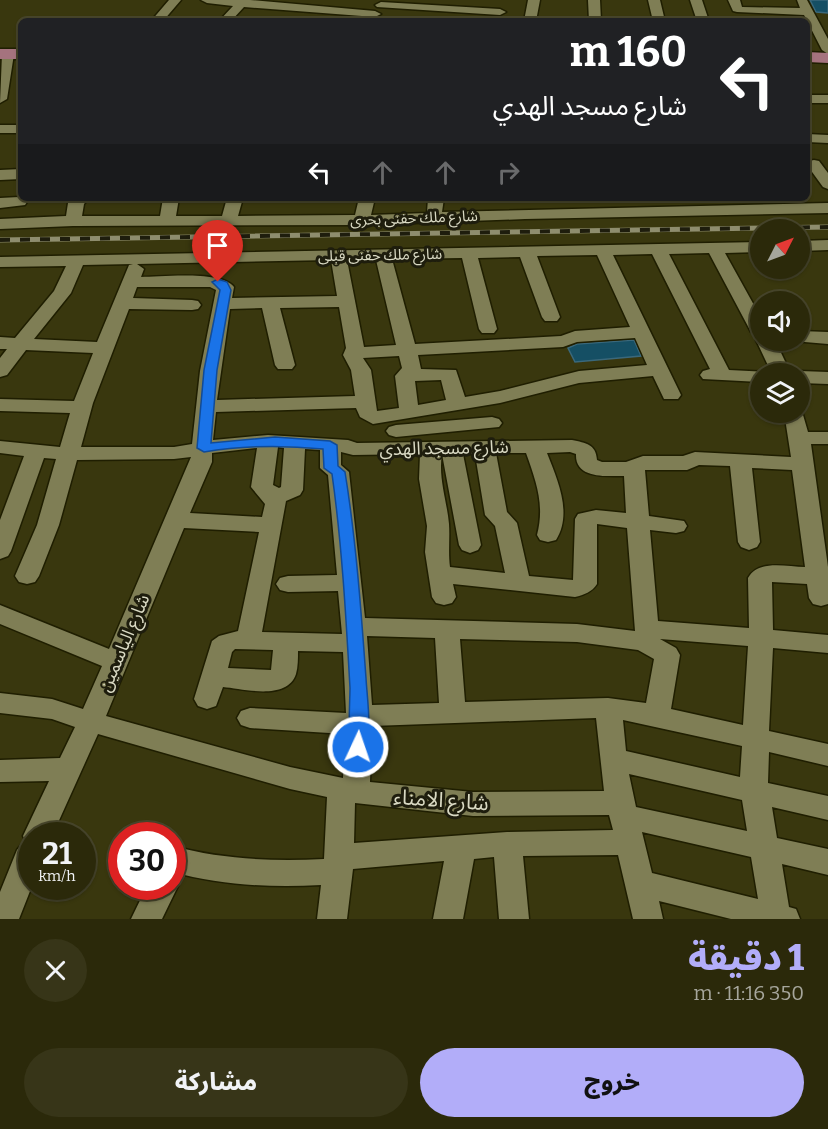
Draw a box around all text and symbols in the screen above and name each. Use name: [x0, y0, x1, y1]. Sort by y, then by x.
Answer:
text: 160 m: [570, 27, 687, 77]
icon: left: [708, 42, 786, 120]
text: شارع مسجد الهدي: [493, 90, 687, 122]
icon: left: [303, 156, 336, 189]
icon: ahead: [366, 156, 399, 189]
icon: ahead: [429, 156, 462, 189]
icon: right: [492, 156, 525, 189]
street label: شارع ملك حفنى بحرى: [350, 207, 479, 232]
north arrow: [750, 219, 810, 279]
map controls: [750, 219, 810, 423]
pin: [192, 220, 243, 282]
icon: arrive: [201, 229, 234, 262]
street label: شارع ملك حفنى قبلى: [318, 245, 443, 268]
button: sound: [750, 291, 810, 351]
button: layers: [750, 363, 810, 423]
street label: شارع مسجد الهدي: [379, 436, 509, 463]
street label: شارع الياسمين: [94, 591, 157, 696]
position arrow: [326, 715, 390, 779]
street label: شارع الامناء: [392, 784, 489, 818]
speed limit sign: 30: [108, 822, 186, 900]
text: 21: [42, 836, 72, 872]
text: km/h: [38, 867, 76, 885]
text: 1 دقيقة: [688, 936, 804, 980]
button: close: [24, 939, 87, 1002]
text: 350 m · 11:16: [693, 981, 804, 1005]
button: مشاركة: [24, 1048, 408, 1117]
button: خروج: [420, 1048, 804, 1117]

